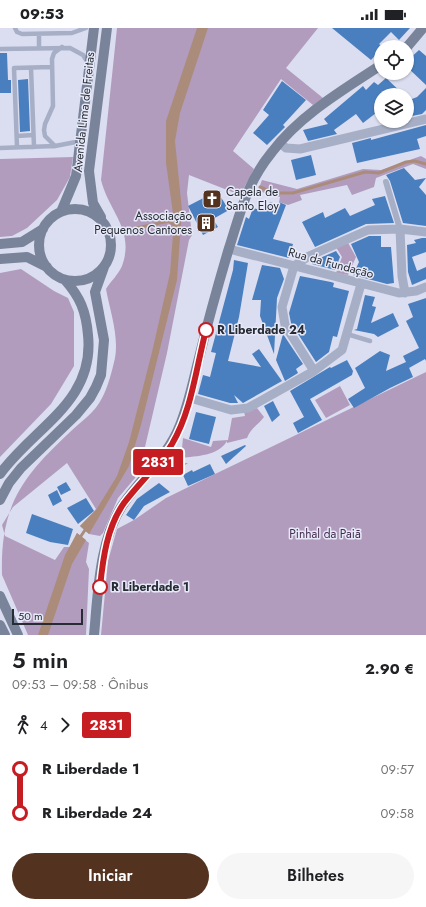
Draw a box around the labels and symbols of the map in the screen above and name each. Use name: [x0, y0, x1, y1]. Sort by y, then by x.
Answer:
street label: Avenida Lima de Freitas: [69, 51, 99, 173]
place label: Capela de Santo Eloy: [226, 183, 279, 215]
church icon: Capela de Santo Eloy: [201, 188, 223, 210]
place label: Associação Pequenos Cantores: [94, 207, 192, 239]
building icon: Associação Pequenos Cantores: [195, 212, 217, 234]
street label: Rua da Fundação: [286, 243, 376, 283]
place label: R Liberdade 24: [217, 321, 305, 339]
marker: R Liberdade 24: [198, 322, 214, 338]
line badge: 2831: [130, 449, 186, 475]
park label: Pinhal da Paiã: [289, 525, 361, 543]
place label: R Liberdade 1: [111, 578, 189, 596]
marker: R Liberdade 1: [92, 579, 108, 595]
scale bar: [12, 607, 83, 626]

